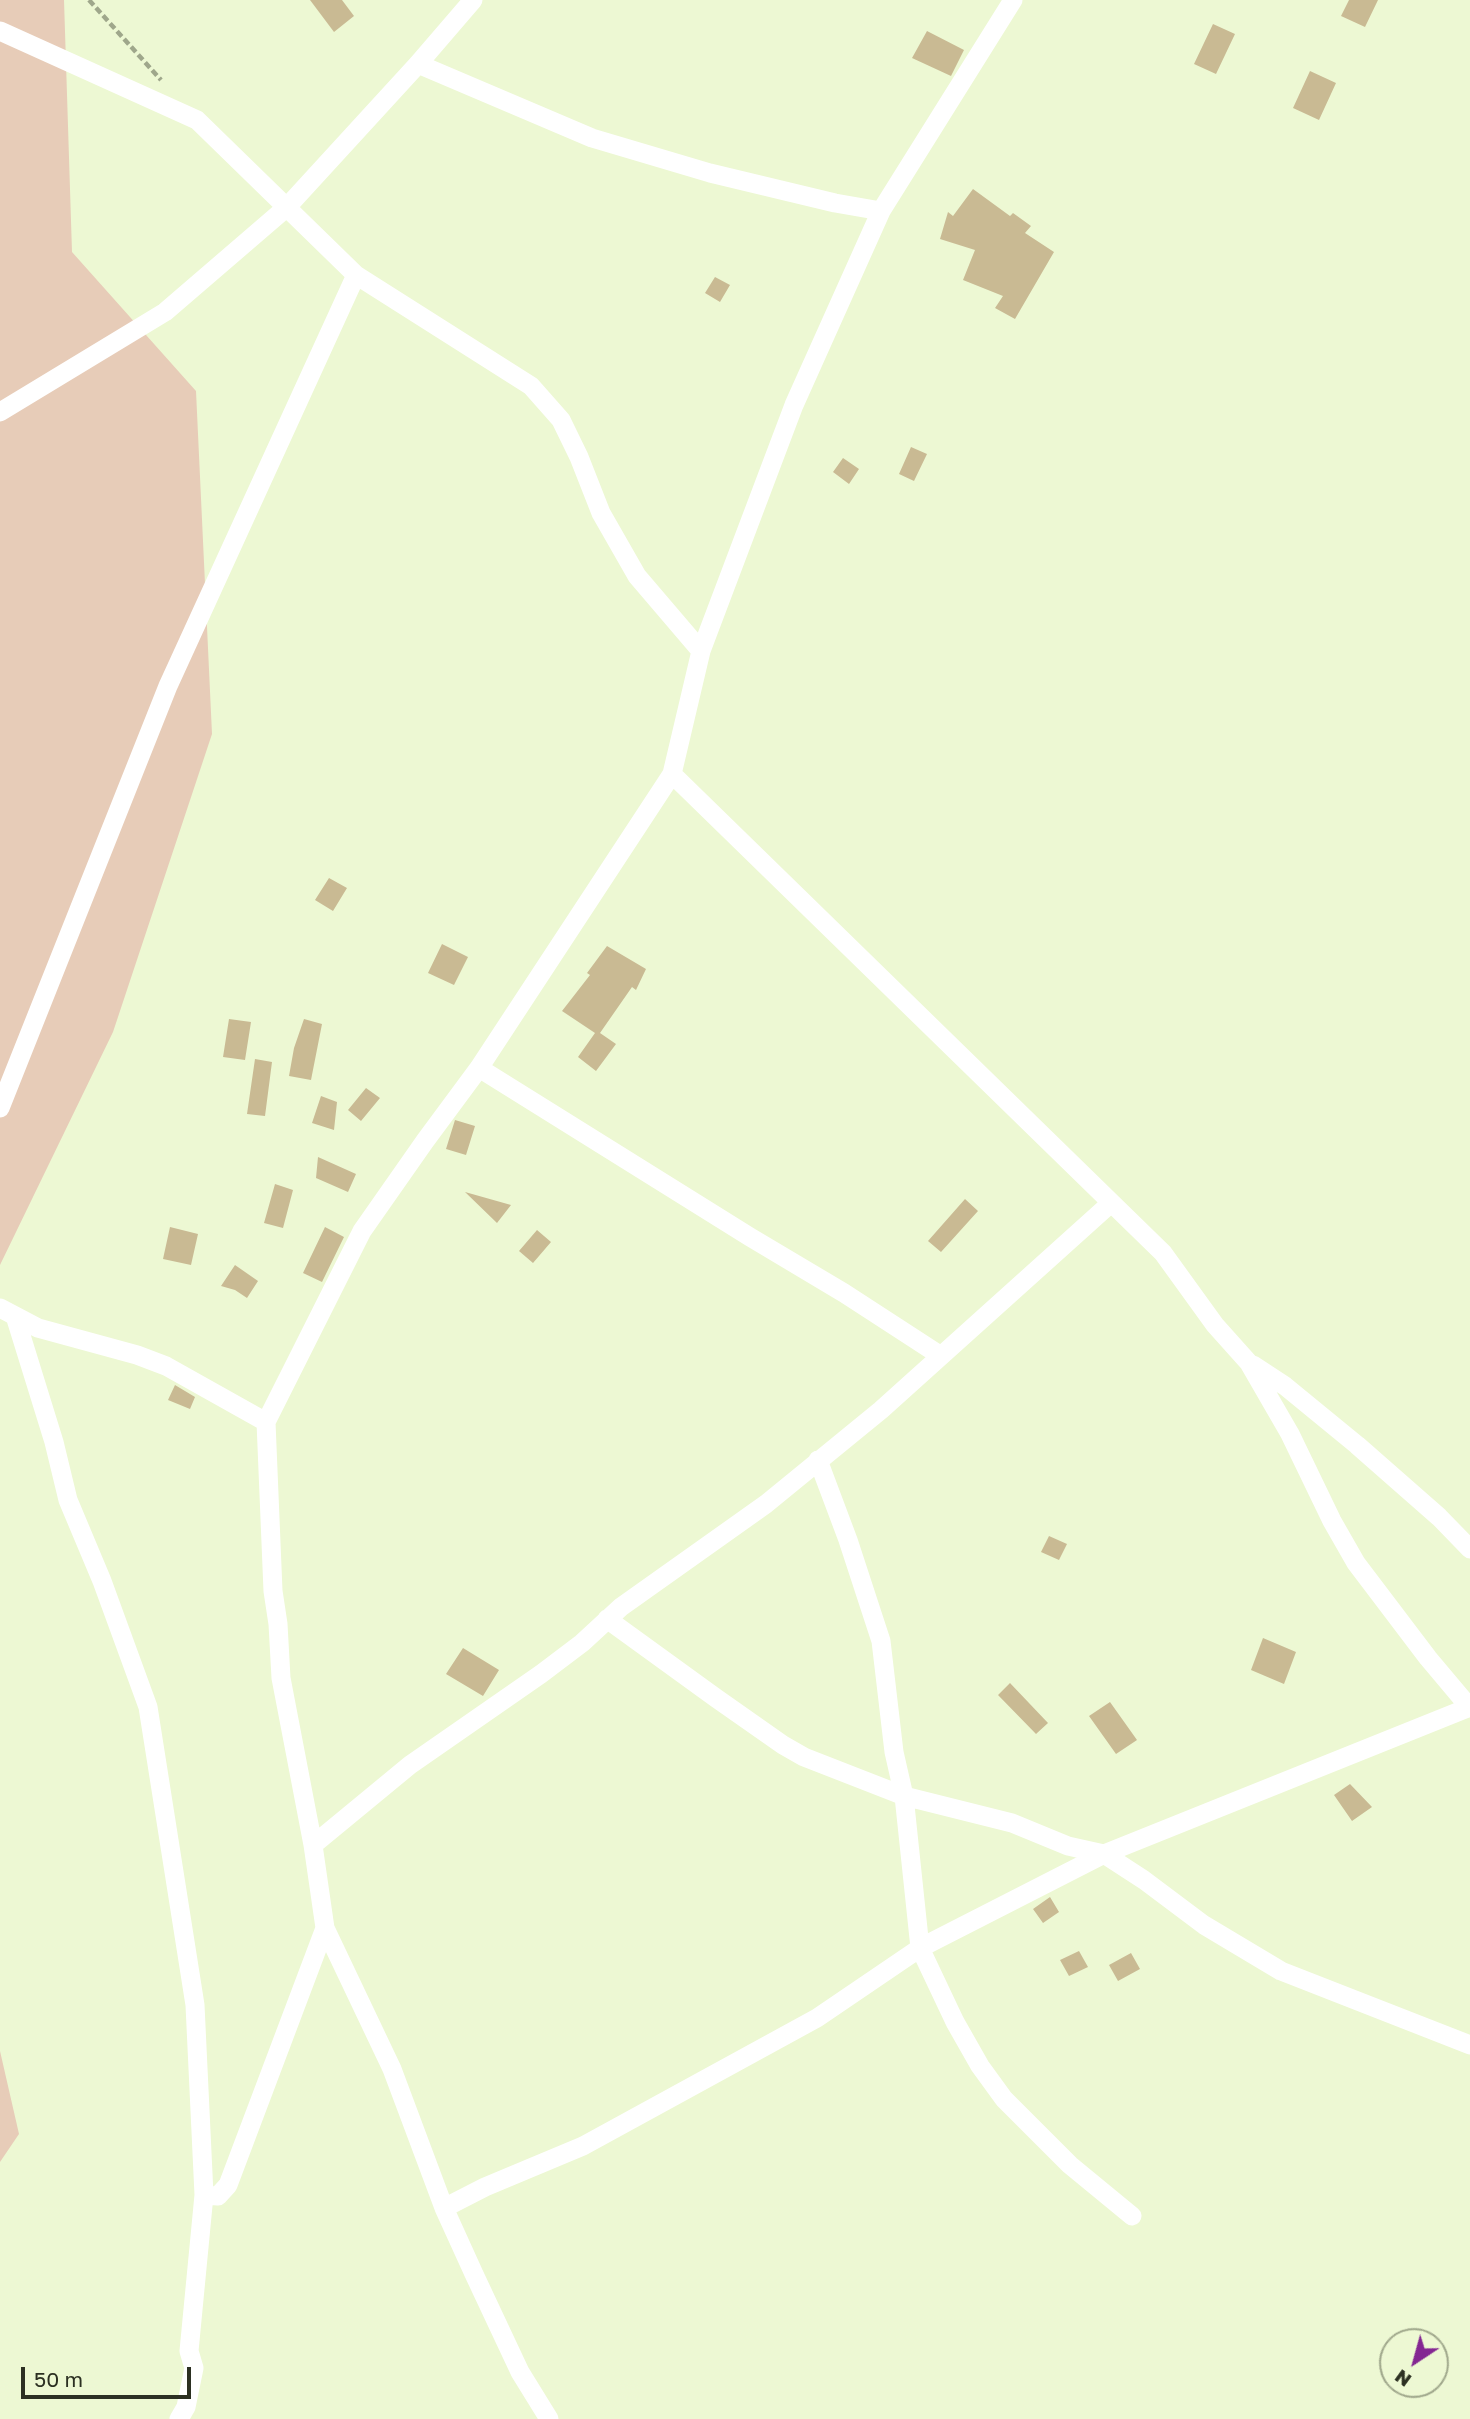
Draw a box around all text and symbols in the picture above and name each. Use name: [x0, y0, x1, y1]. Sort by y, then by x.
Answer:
north arrow: [1379, 2328, 1449, 2398]
scale bar: [24, 2352, 194, 2396]
text: N: [1390, 2365, 1415, 2392]
text: 50 m: [34, 2366, 83, 2392]

